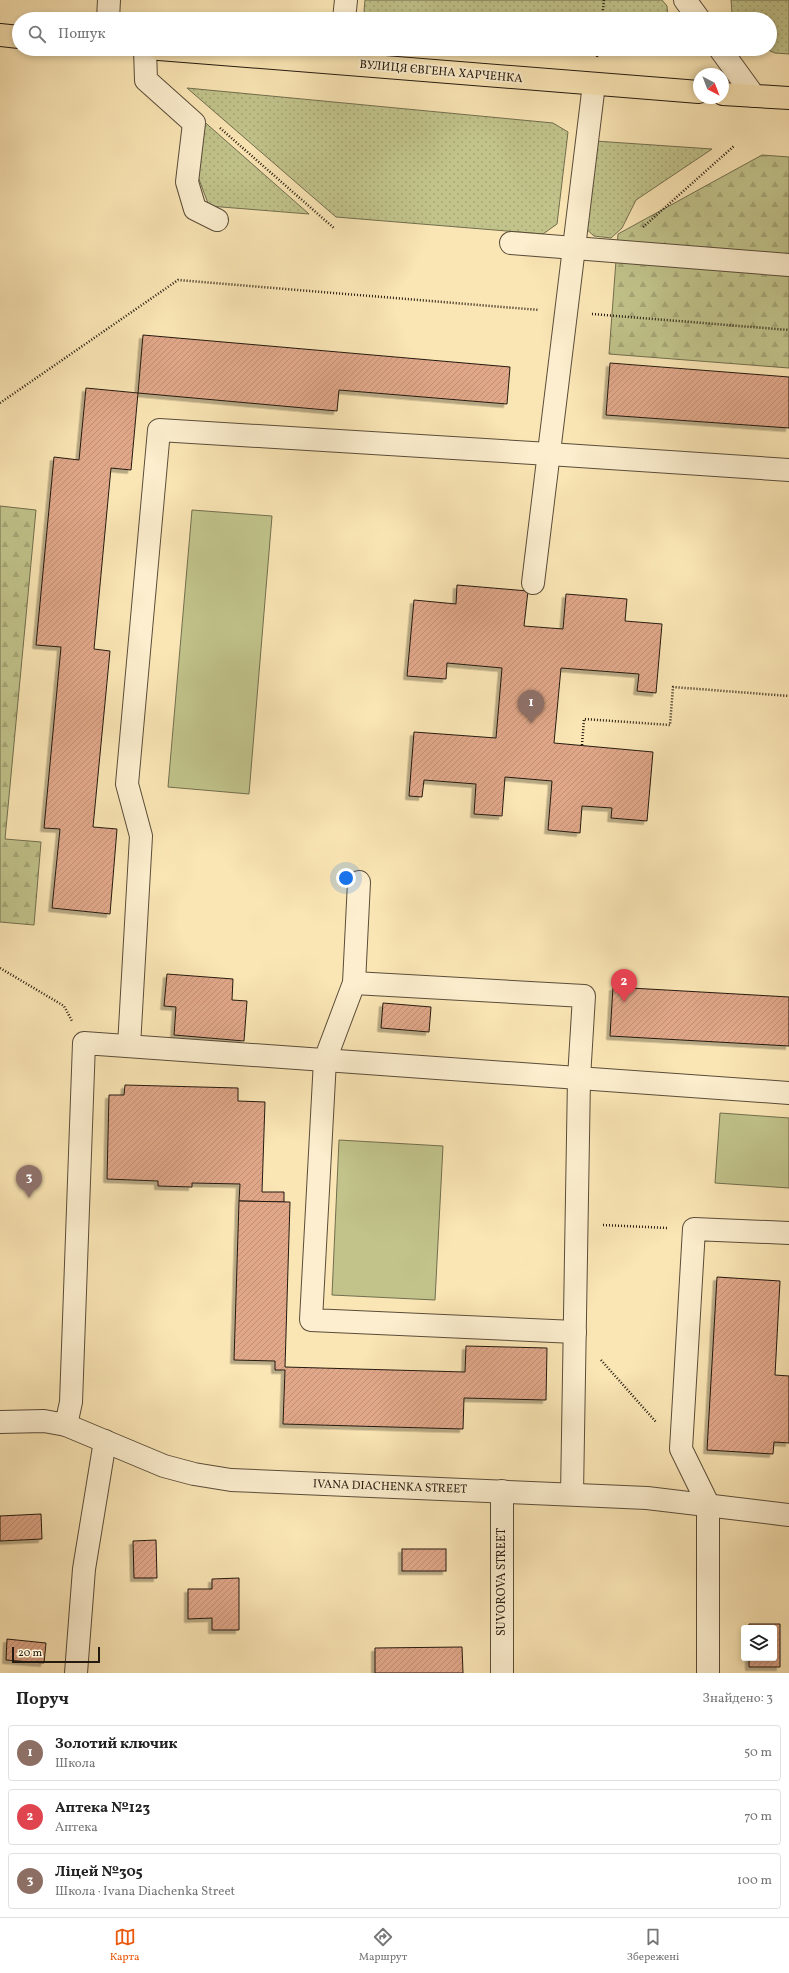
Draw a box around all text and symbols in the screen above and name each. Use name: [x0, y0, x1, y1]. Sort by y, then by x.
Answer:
search box: [12, 12, 777, 56]
icon: search: [26, 23, 48, 45]
text: Пошук: [58, 24, 106, 45]
street label: ВУЛИЦЯ ЄВГЕНА ХАРЧЕНКА: [359, 57, 524, 87]
north arrow: [693, 68, 729, 104]
pin: 1: [518, 690, 544, 723]
your location: [336, 868, 356, 888]
pin: 2: [611, 969, 637, 1002]
pin: 3: [16, 1165, 42, 1198]
street label: IVANA DIACHENKA STREET: [313, 1476, 467, 1498]
street label: SUVOROVA STREET: [494, 1528, 510, 1636]
map controls: [741, 1625, 777, 1661]
button: layers: [741, 1625, 777, 1661]
scale bar: [12, 1645, 100, 1664]
text: 20 m: [18, 1646, 42, 1661]
text: Поруч: [16, 1688, 69, 1711]
text: Знайдено: 3: [703, 1690, 773, 1708]
text: Золотий ключик: [55, 1734, 178, 1755]
text: 1: [27, 1744, 33, 1762]
text: 50 m: [744, 1744, 772, 1762]
text: Школа: [55, 1755, 95, 1773]
text: Аптека №123: [55, 1798, 150, 1819]
text: 2: [27, 1808, 33, 1826]
text: 70 m: [744, 1808, 772, 1826]
text: Аптека: [55, 1819, 98, 1837]
text: Ліцей №305: [55, 1862, 143, 1883]
text: 3: [27, 1872, 33, 1890]
text: 100 m: [737, 1872, 772, 1890]
text: Школа · Ivana Diachenka Street: [55, 1883, 235, 1901]
tab: Карта: [110, 1926, 140, 1965]
tab: Маршрут: [359, 1926, 407, 1965]
tab: Збережені: [627, 1926, 679, 1965]

